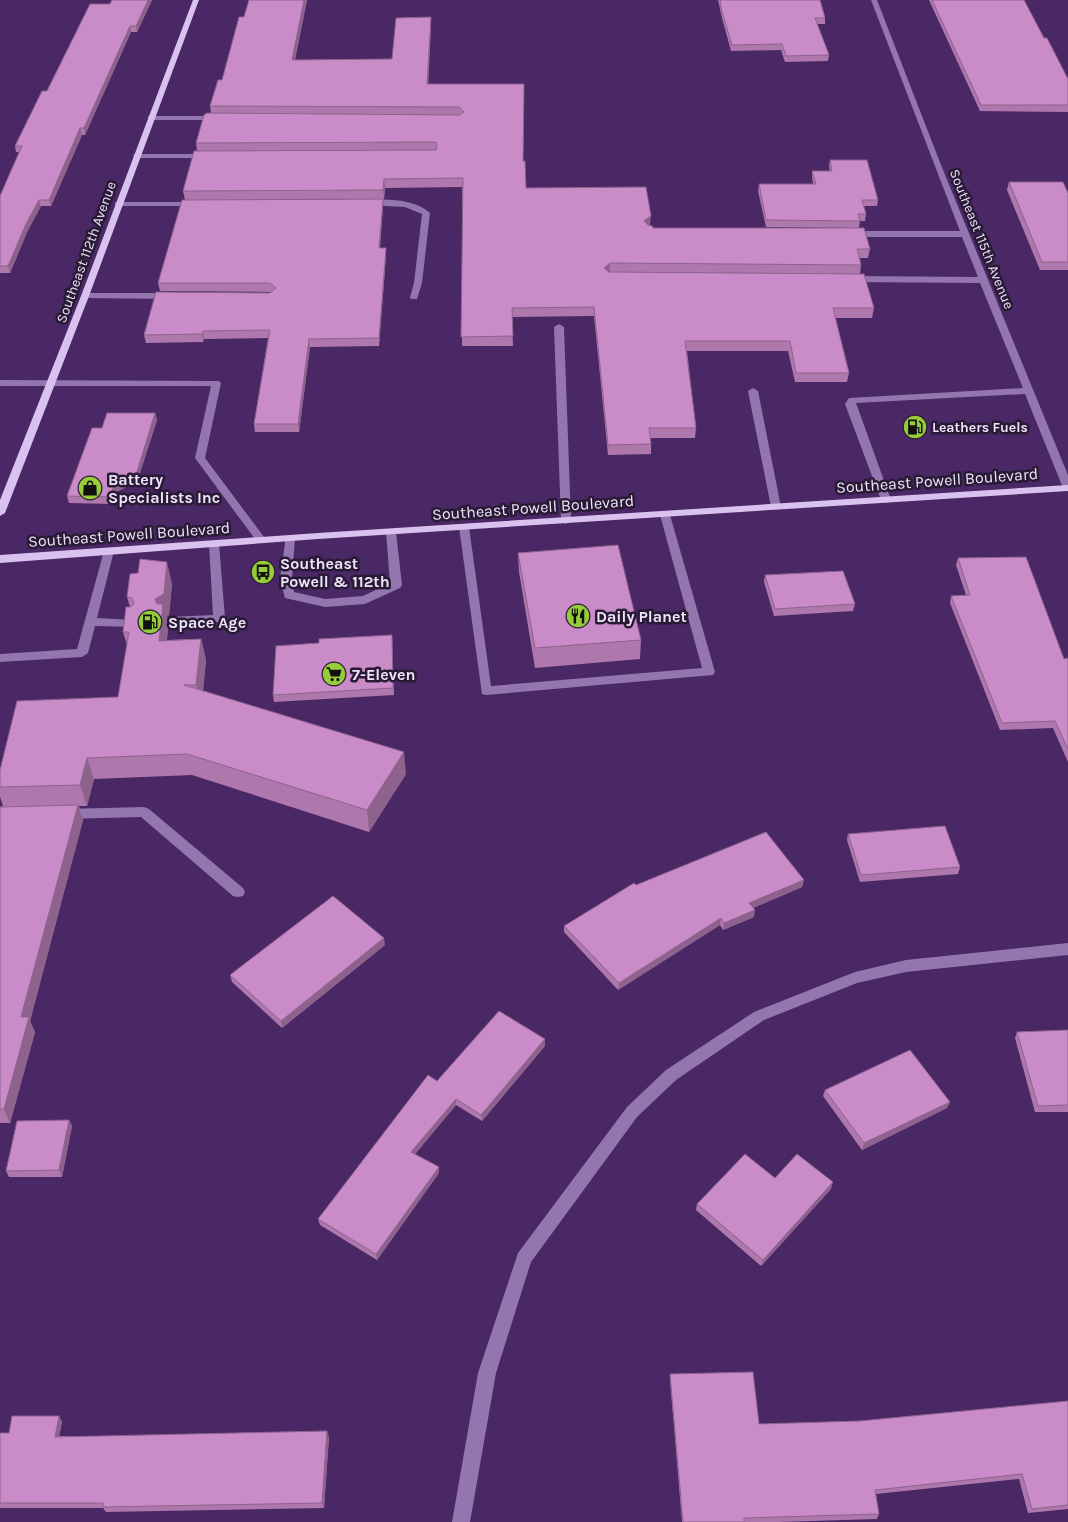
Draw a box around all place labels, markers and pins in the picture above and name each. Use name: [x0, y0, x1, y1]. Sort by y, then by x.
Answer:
fuel station icon: Leathers Fuels: [902, 414, 928, 440]
place label: Leathers Fuels: [932, 419, 1028, 436]
place label: Battery Specialists Inc: [108, 470, 220, 507]
shop icon: Battery Specialists Inc: [77, 475, 103, 501]
place label: Southeast Powell & 112th: [280, 554, 390, 591]
bus stop icon: Southeast Powell & 112th: [250, 559, 276, 585]
restaurant icon: Daily Planet: [565, 603, 591, 629]
place label: Daily Planet: [596, 607, 687, 626]
fuel station icon: Space Age: [137, 609, 163, 635]
place label: Space Age: [168, 613, 246, 632]
supermarket icon: 7-Eleven: [321, 661, 347, 687]
place label: 7-Eleven: [352, 665, 415, 684]

